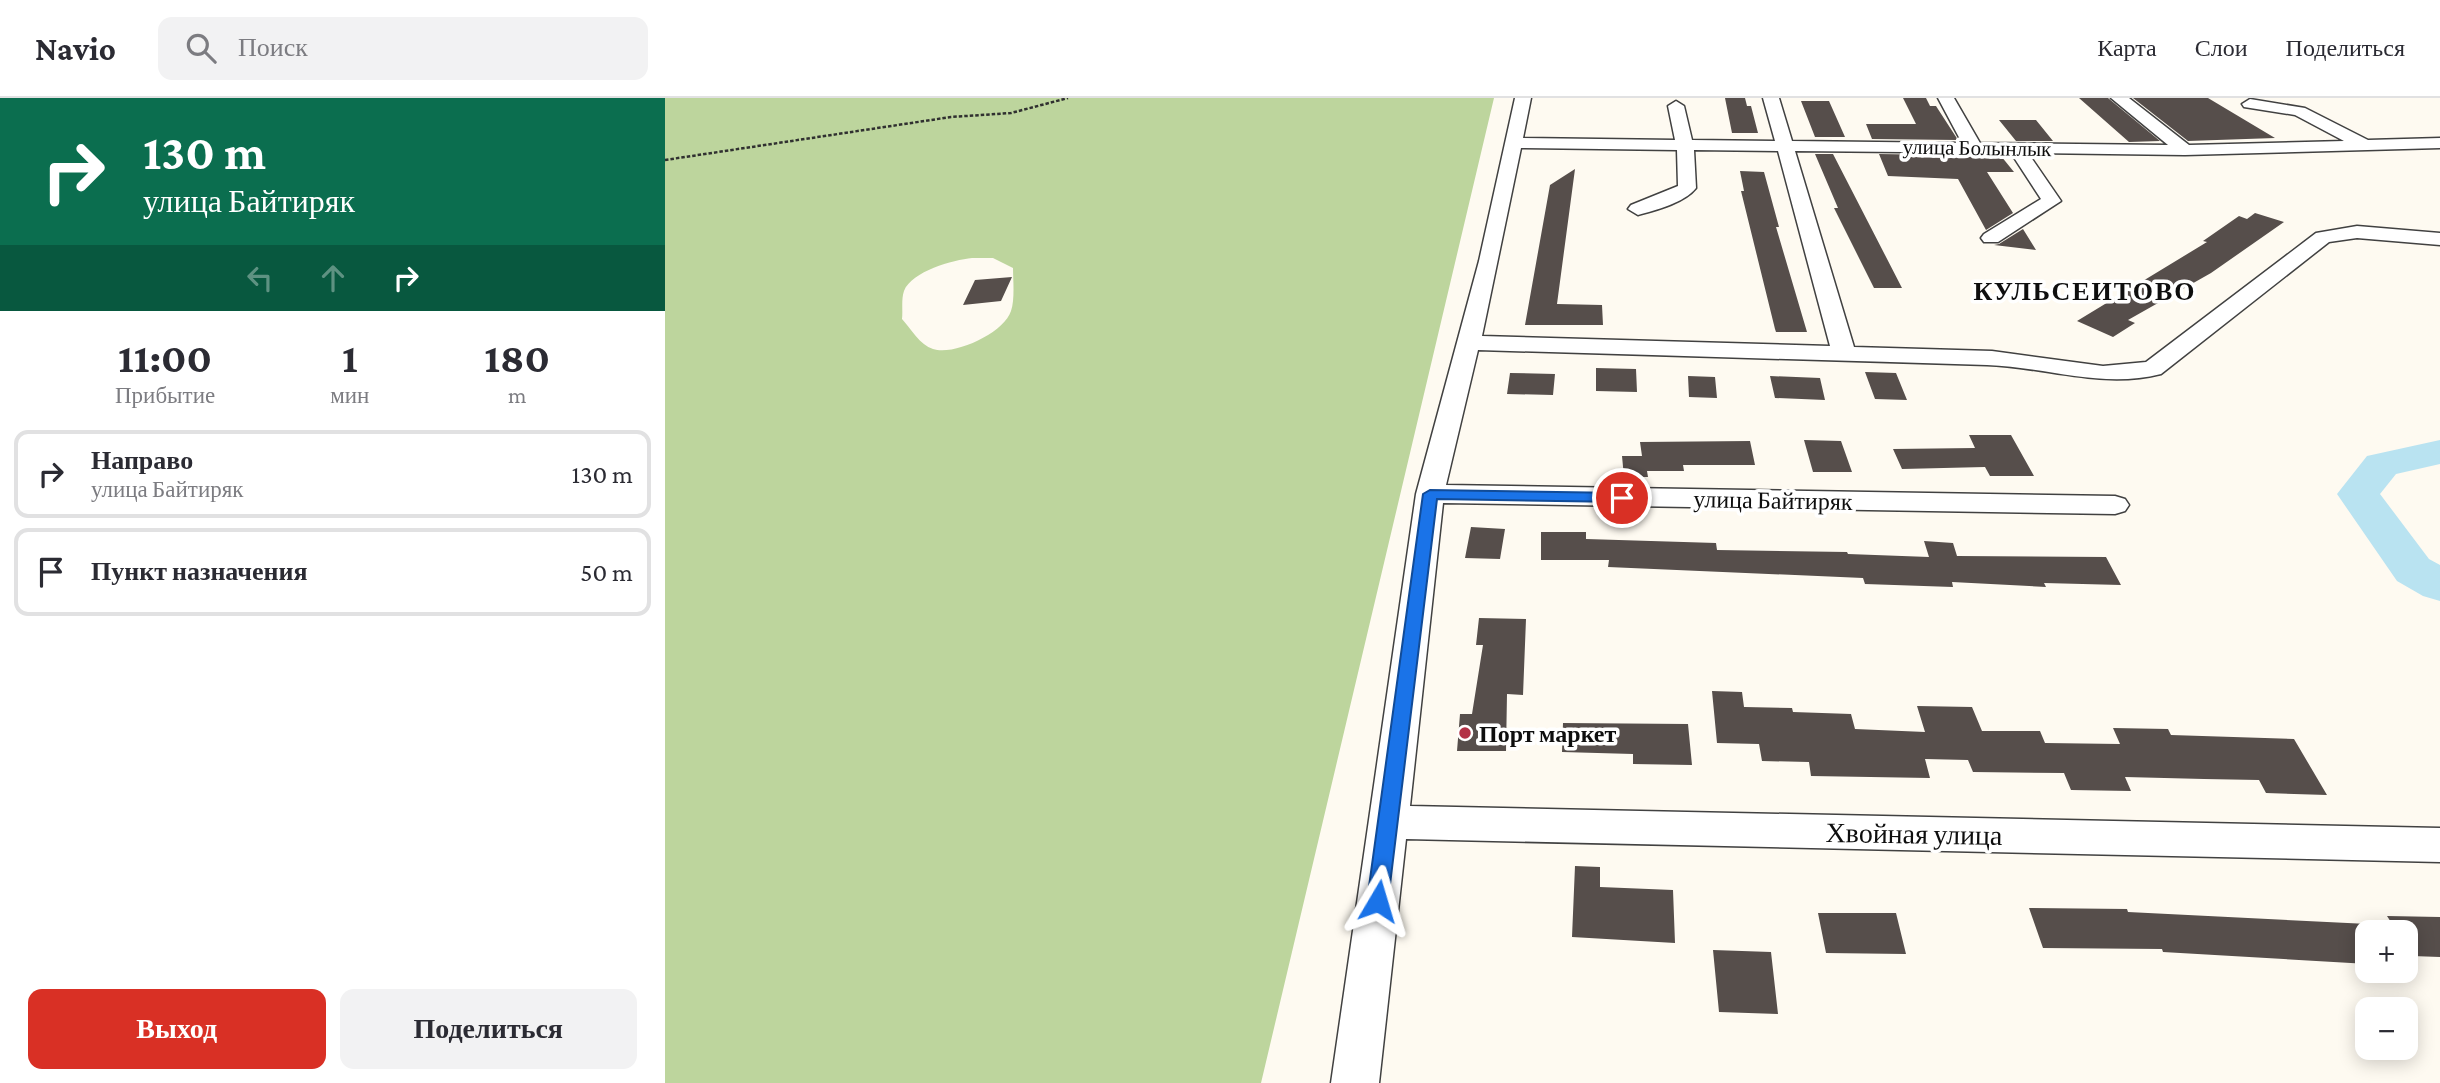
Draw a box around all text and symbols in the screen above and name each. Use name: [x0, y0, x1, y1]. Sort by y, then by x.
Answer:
search box: [158, 17, 648, 80]
icon: search: [182, 29, 220, 67]
text: Navio: [35, 30, 116, 67]
text: Поиск: [238, 33, 308, 62]
text: Карта: [2097, 34, 2157, 61]
text: Слои: [2195, 34, 2248, 61]
text: Поделиться: [2286, 34, 2405, 61]
text: 130 m: [143, 125, 266, 180]
icon: right: [28, 126, 119, 217]
street label: улица Болынлык: [1902, 135, 2052, 161]
text: улица Байтиряк: [143, 183, 355, 219]
icon: left: [241, 259, 279, 297]
icon: ahead: [314, 259, 352, 297]
icon: right: [387, 259, 425, 297]
district label: КУЛЬСЕИТОВО: [1973, 277, 2197, 306]
text: 11:00: [118, 334, 212, 381]
text: 1: [342, 334, 358, 381]
text: 180: [484, 334, 550, 381]
text: Прибытие: [115, 382, 215, 408]
text: мин: [330, 382, 369, 408]
text: m: [508, 382, 526, 408]
text: Направо: [91, 446, 193, 475]
icon: right: [32, 455, 70, 493]
text: 130 m: [572, 460, 633, 489]
pin: [1592, 468, 1652, 528]
text: улица Байтиряк: [91, 476, 243, 502]
icon: arrive: [1603, 479, 1641, 517]
street label: улица Байтиряк: [1693, 485, 1853, 515]
icon: arrive: [32, 553, 70, 591]
text: Пункт назначения: [91, 557, 308, 586]
text: 50 m: [580, 558, 633, 587]
place label: Порт маркет: [1479, 720, 1617, 747]
marker: Порт маркет: [1457, 725, 1473, 741]
street label: Хвойная улица: [1825, 817, 2003, 851]
position arrow: [1341, 864, 1415, 938]
map controls: [2355, 920, 2418, 1060]
button: +: [2355, 920, 2418, 983]
button: Выход: [28, 989, 326, 1069]
button: Поделиться: [340, 989, 637, 1069]
button: −: [2355, 997, 2418, 1060]

